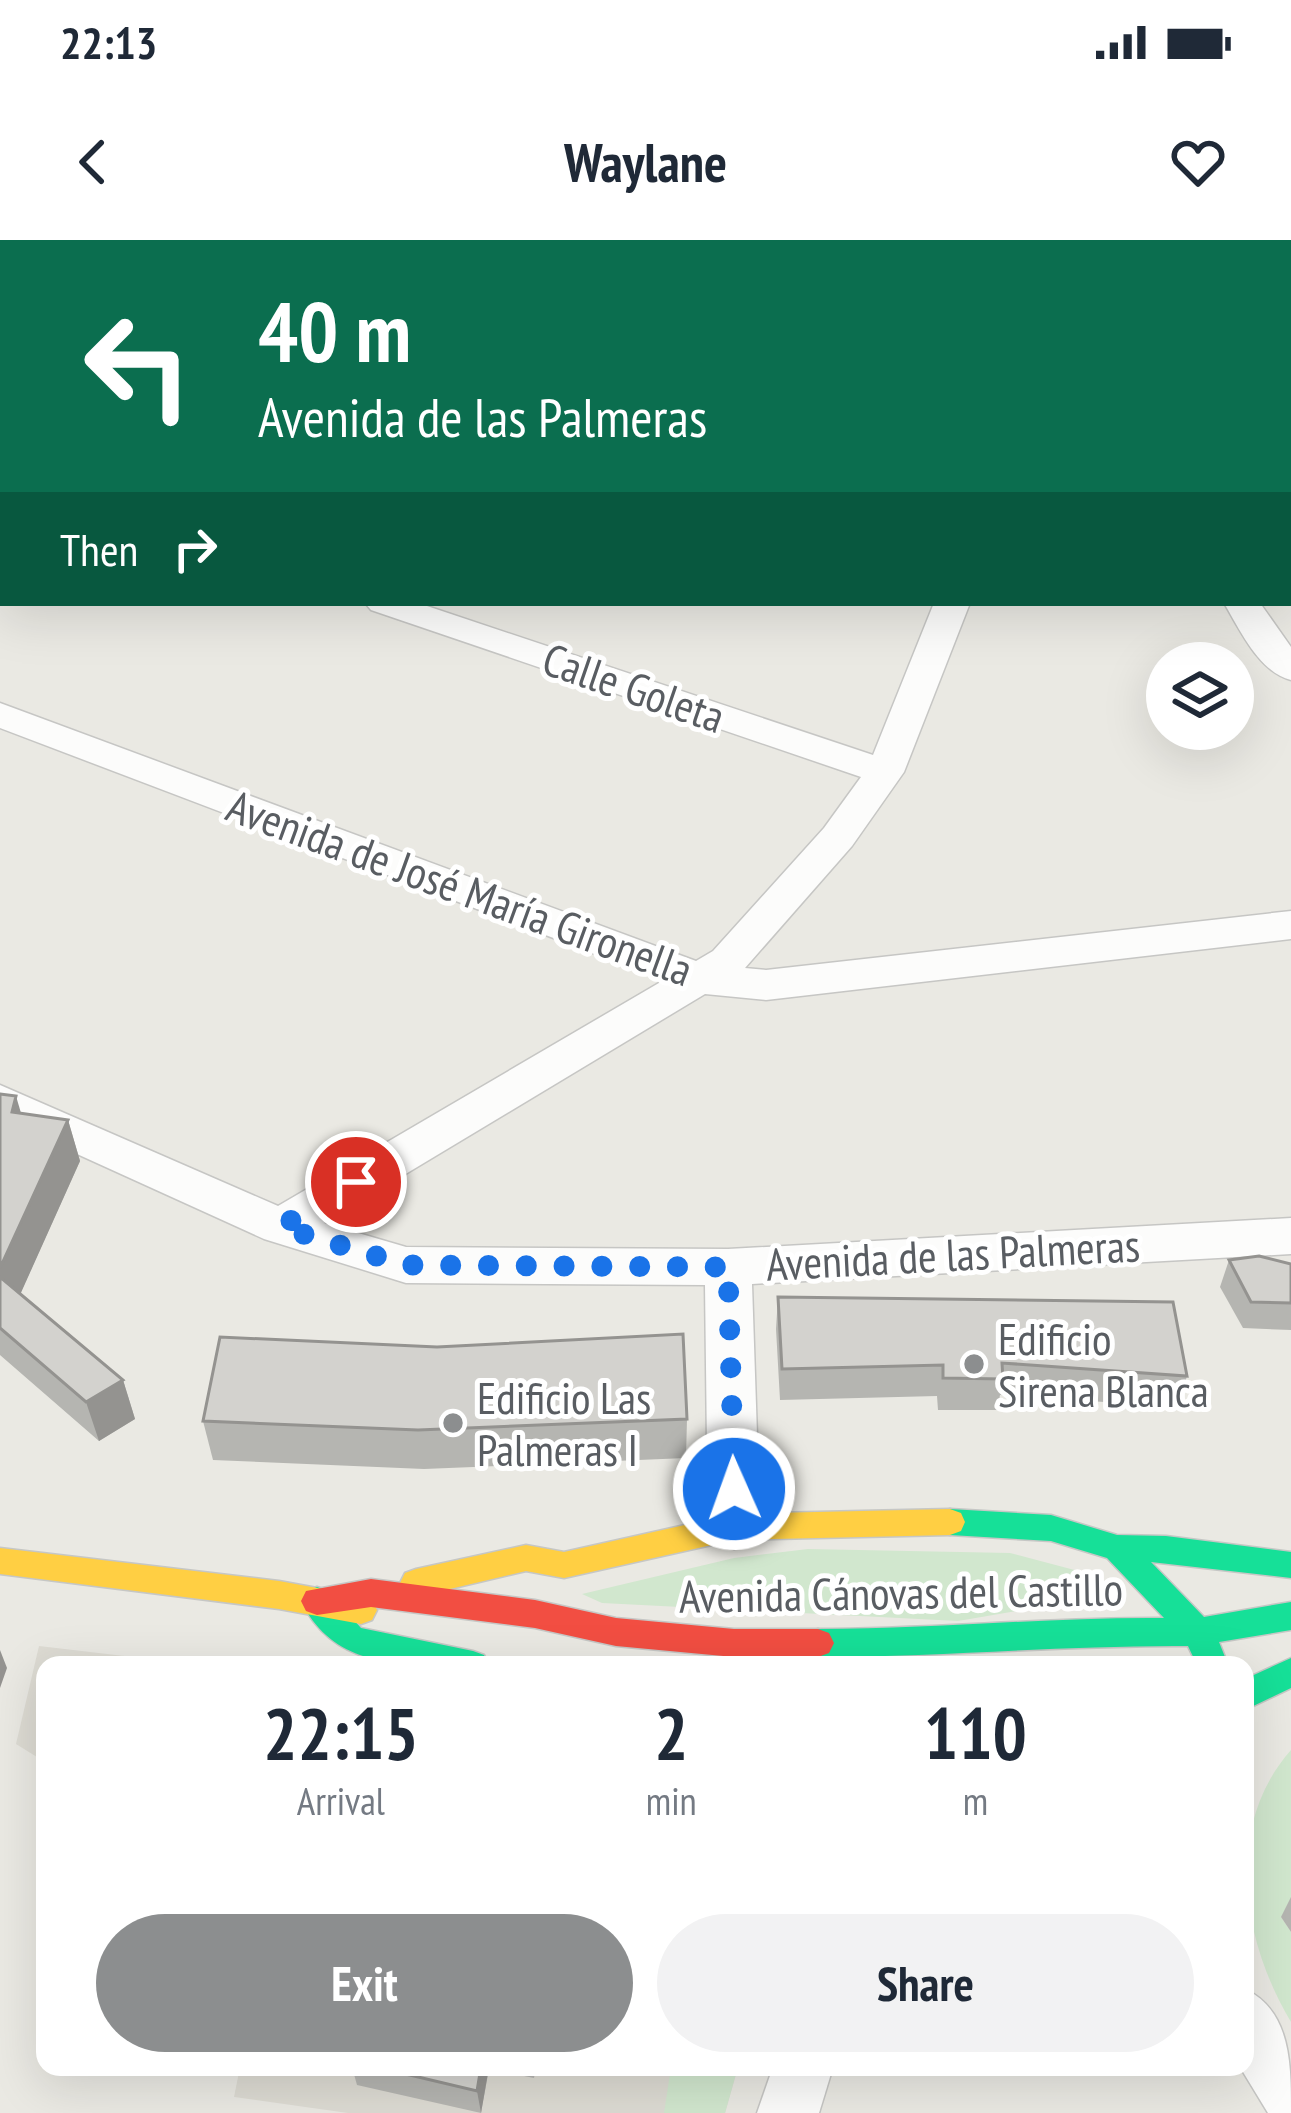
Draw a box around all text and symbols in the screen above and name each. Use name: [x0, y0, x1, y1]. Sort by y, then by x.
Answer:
text: 22:13: [60, 13, 157, 71]
text: Waylane: [564, 127, 727, 197]
icon: back: [60, 129, 126, 195]
icon: heart: [1165, 129, 1231, 195]
text: 40 m: [258, 276, 411, 385]
icon: left: [60, 288, 216, 444]
text: Avenida de las Palmeras: [258, 382, 707, 452]
icon: right: [162, 516, 228, 582]
text: Then: [60, 520, 138, 578]
street label: Calle Goleta: [536, 629, 732, 745]
map controls: [1146, 642, 1254, 750]
button: layers: [1146, 642, 1254, 750]
street label: Avenida de José María Gironella: [219, 776, 701, 998]
pin: [305, 1131, 407, 1233]
icon: arrive: [323, 1149, 389, 1215]
street label: Avenida de las Palmeras: [765, 1215, 1141, 1293]
place label: Edificio Sirena Blanca: [998, 1309, 1209, 1419]
marker: Edificio Sirena Blanca: [961, 1351, 987, 1377]
place label: Edificio Las Palmeras I: [477, 1368, 651, 1478]
marker: Edificio Las Palmeras I: [440, 1410, 466, 1436]
position arrow: [671, 1426, 797, 1552]
street label: Avenida Cánovas del Castillo: [679, 1559, 1123, 1625]
text: 22:15: [263, 1686, 419, 1779]
text: 2: [654, 1686, 688, 1779]
text: 110: [924, 1686, 1027, 1779]
text: Arrival: [297, 1775, 385, 1826]
text: min: [646, 1775, 697, 1826]
text: m: [963, 1775, 988, 1826]
button: Exit: [96, 1914, 633, 2052]
button: Share: [657, 1914, 1194, 2052]

